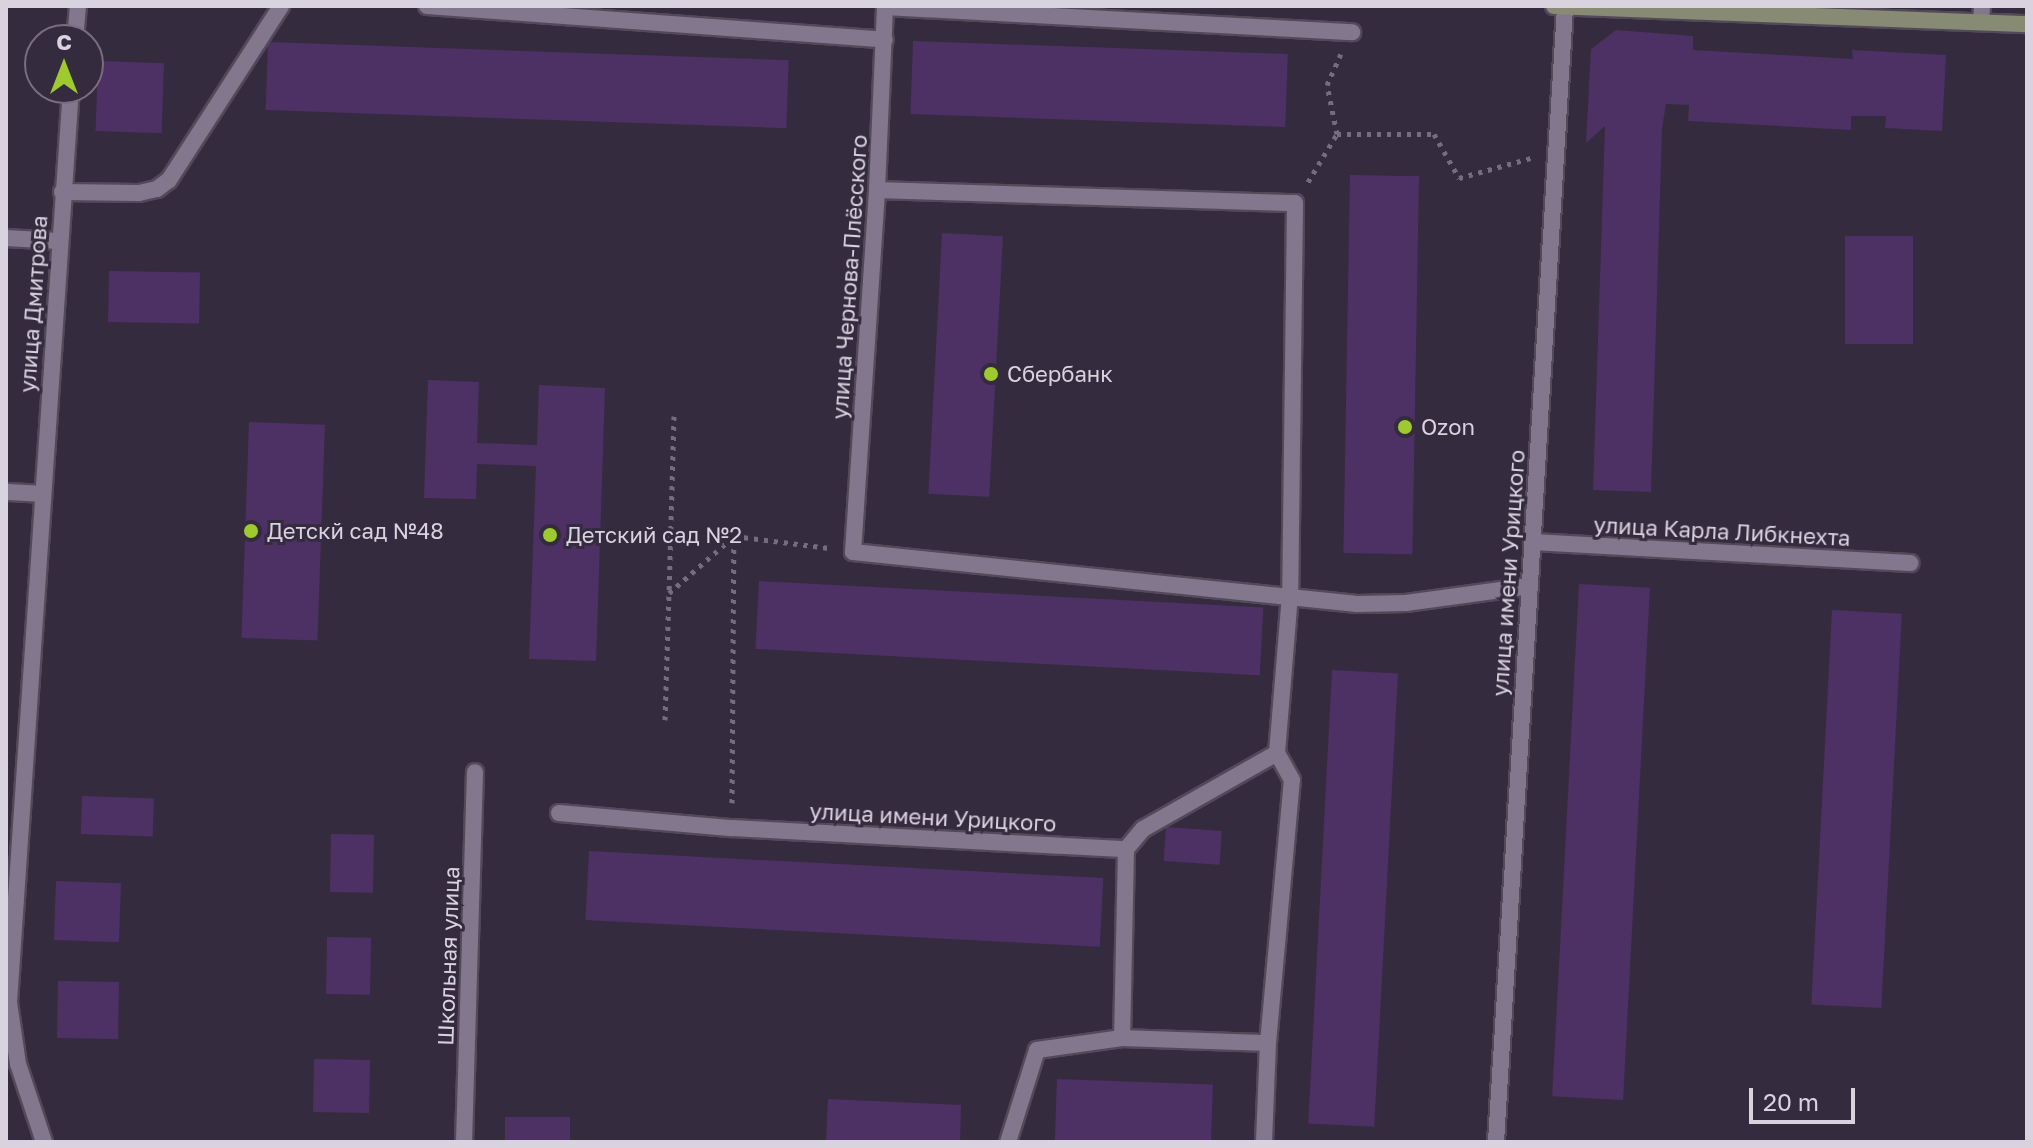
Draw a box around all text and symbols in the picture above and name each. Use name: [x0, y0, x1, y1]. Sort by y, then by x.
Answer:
north arrow: [24, 24, 104, 104]
text: С: [56, 28, 72, 55]
street label: улица Чернова-Плёсского: [826, 134, 872, 420]
street label: улица Дмитрова: [14, 214, 52, 394]
place label: Сбербанк: [1007, 361, 1113, 387]
marker: Сбербанк: [982, 365, 1000, 383]
place label: Ozon: [1421, 414, 1475, 440]
marker: Ozon: [1396, 418, 1414, 436]
street label: улица имени Урицкого: [1486, 449, 1530, 697]
street label: улица Карла Либкнехта: [1593, 511, 1851, 551]
place label: Детскй сад №48: [267, 518, 444, 544]
marker: Детскй сад №48: [242, 522, 260, 540]
place label: Детский сад №2: [566, 522, 742, 548]
marker: Детский сад №2: [541, 526, 559, 544]
street label: улица имени Урицкого: [809, 797, 1057, 837]
street label: Школьная улица: [432, 866, 464, 1046]
scale bar: [1753, 1072, 1859, 1122]
text: 20 m: [1763, 1087, 1819, 1116]

